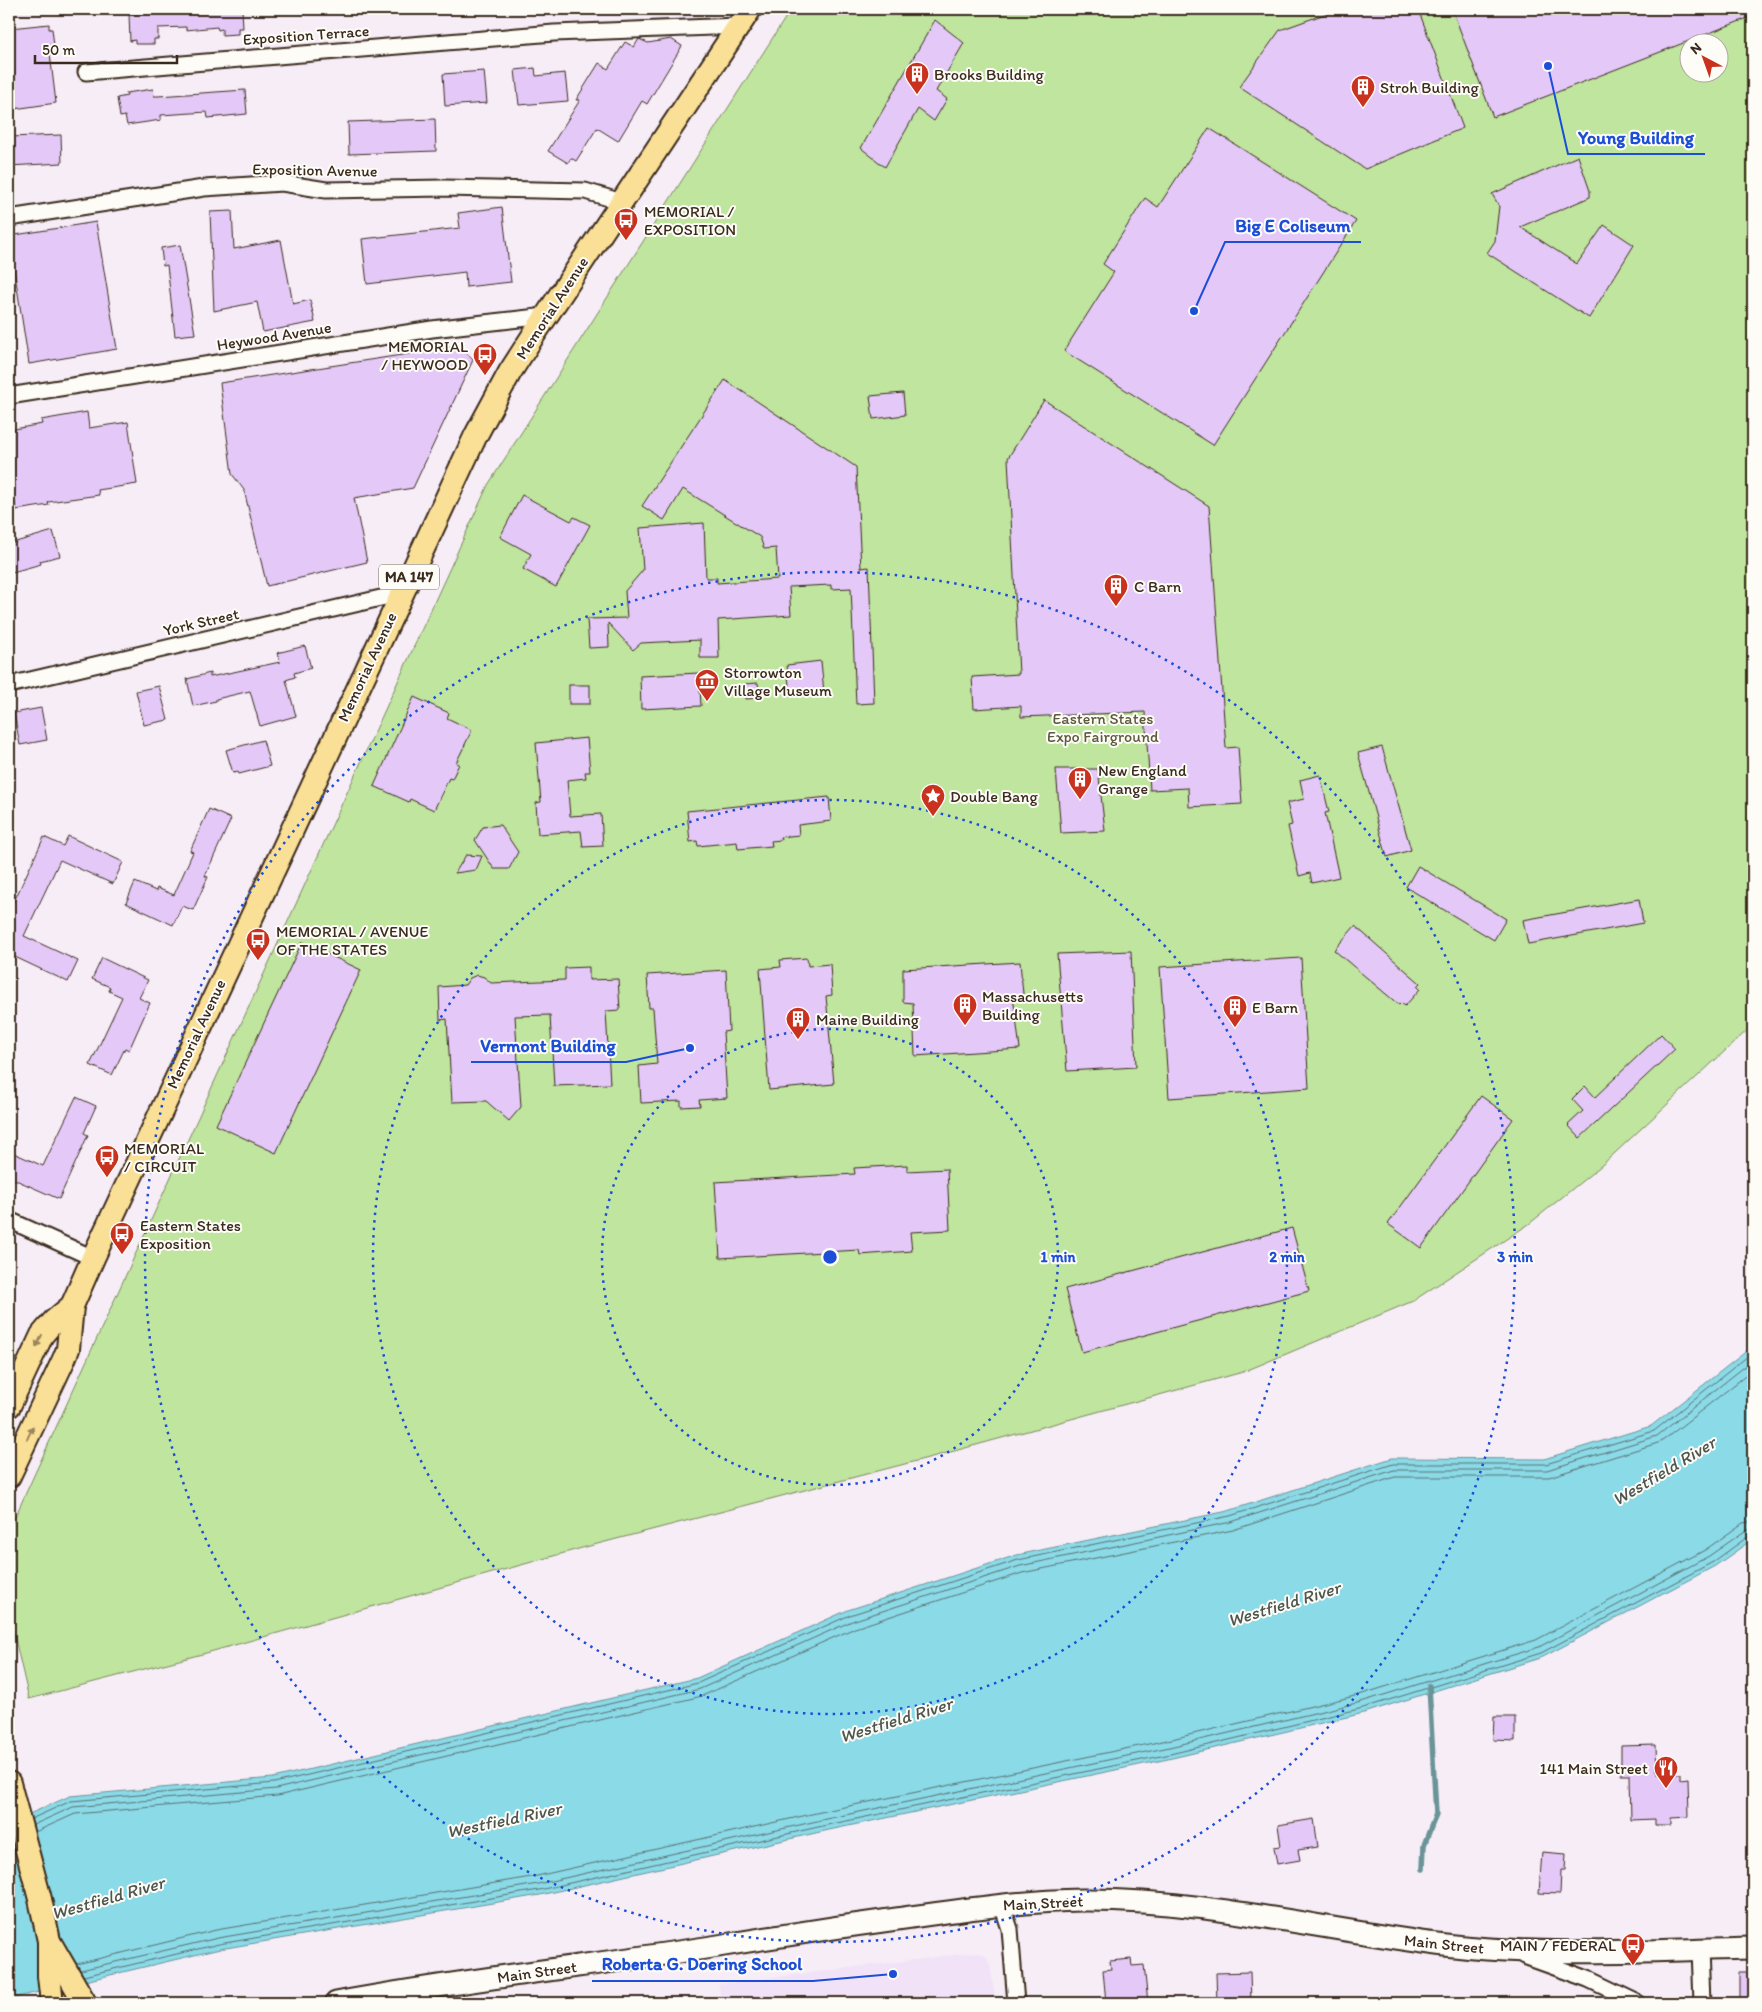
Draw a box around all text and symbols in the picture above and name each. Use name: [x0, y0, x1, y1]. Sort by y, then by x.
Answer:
street label: Exposition Terrace: [242, 21, 370, 49]
scale bar: [35, 32, 178, 64]
north arrow: [1680, 32, 1730, 82]
text: N: [1687, 39, 1705, 58]
text: 50 m: [42, 41, 75, 59]
building icon: Brooks Building: [904, 61, 930, 95]
place label: Brooks Building: [934, 65, 1045, 84]
building icon: Stroh Building: [1350, 74, 1376, 108]
place label: Stroh Building: [1380, 78, 1480, 97]
callout: Young Building: [1568, 121, 1705, 154]
text: Young Building: [1577, 127, 1695, 149]
street label: Exposition Avenue: [252, 159, 378, 181]
place label: MEMORIAL / EXPOSITION: [644, 202, 736, 239]
bus stop icon: MEMORIAL / EXPOSITION: [613, 207, 639, 241]
callout: Big E Coliseum: [1225, 209, 1361, 242]
text: Big E Coliseum: [1235, 215, 1352, 237]
street label: Memorial Avenue: [512, 253, 592, 363]
street label: Heywood Avenue: [215, 318, 333, 354]
place label: MEMORIAL / HEYWOOD: [381, 337, 468, 374]
bus stop icon: MEMORIAL / HEYWOOD: [472, 342, 498, 376]
road number: MA 147: [379, 564, 439, 590]
building icon: C Barn: [1103, 573, 1129, 607]
place label: C Barn: [1134, 577, 1182, 596]
street label: York Street: [161, 604, 241, 640]
street label: Memorial Avenue: [333, 609, 401, 725]
place label: Storrowton Village Museum: [724, 663, 832, 700]
museum icon: Storrowton Village Museum: [694, 668, 720, 702]
park label: Eastern States Expo Fairground: [1047, 709, 1159, 746]
place label: New England Grange: [1098, 761, 1187, 798]
building icon: New England Grange: [1067, 766, 1093, 800]
place icon: Double Bang: [920, 783, 946, 817]
place label: Double Bang: [950, 787, 1038, 806]
place label: MEMORIAL / AVENUE OF THE STATES: [276, 922, 428, 959]
bus stop icon: MEMORIAL / AVENUE OF THE STATES: [245, 927, 271, 961]
street label: Memorial Avenue: [162, 976, 230, 1092]
place label: Massachusetts Building: [982, 987, 1083, 1024]
building icon: Massachusetts Building: [952, 992, 978, 1026]
building icon: E Barn: [1222, 994, 1248, 1028]
place label: E Barn: [1252, 998, 1298, 1017]
building icon: Maine Building: [785, 1006, 811, 1040]
place label: Maine Building: [816, 1010, 920, 1029]
callout: Vermont Building: [471, 1029, 626, 1062]
text: Vermont Building: [480, 1035, 617, 1057]
place label: MEMORIAL / CIRCUIT: [124, 1139, 204, 1176]
bus stop icon: MEMORIAL / CIRCUIT: [94, 1144, 120, 1178]
place label: Eastern States Exposition: [140, 1216, 241, 1253]
bus stop icon: Eastern States Exposition: [109, 1221, 135, 1255]
centre of rings: [821, 1248, 839, 1266]
text: 1 min: [1041, 1248, 1076, 1266]
text: 2 min: [1269, 1248, 1306, 1266]
text: 3 min: [1497, 1248, 1534, 1266]
one-way arrow: [35, 1334, 43, 1348]
one-way arrow: [26, 1425, 34, 1440]
water label: Westfield River: [1608, 1431, 1721, 1510]
water label: Westfield River: [1225, 1576, 1345, 1632]
water label: Westfield River: [837, 1692, 957, 1748]
restaurant icon: 141 Main Street: [1653, 1755, 1679, 1789]
place label: 141 Main Street: [1540, 1759, 1648, 1778]
water label: Westfield River: [445, 1797, 565, 1843]
water label: Westfield River: [49, 1871, 169, 1925]
street label: Main Street: [1002, 1891, 1084, 1915]
street label: Main Street: [1403, 1930, 1485, 1958]
bus stop icon: MAIN / FEDERAL: [1620, 1932, 1646, 1966]
place label: MAIN / FEDERAL: [1500, 1936, 1616, 1955]
callout: Roberta G. Doering School: [592, 1948, 813, 1981]
text: Roberta G. Doering School: [602, 1953, 803, 1975]
street label: Main Street: [496, 1957, 578, 1987]

